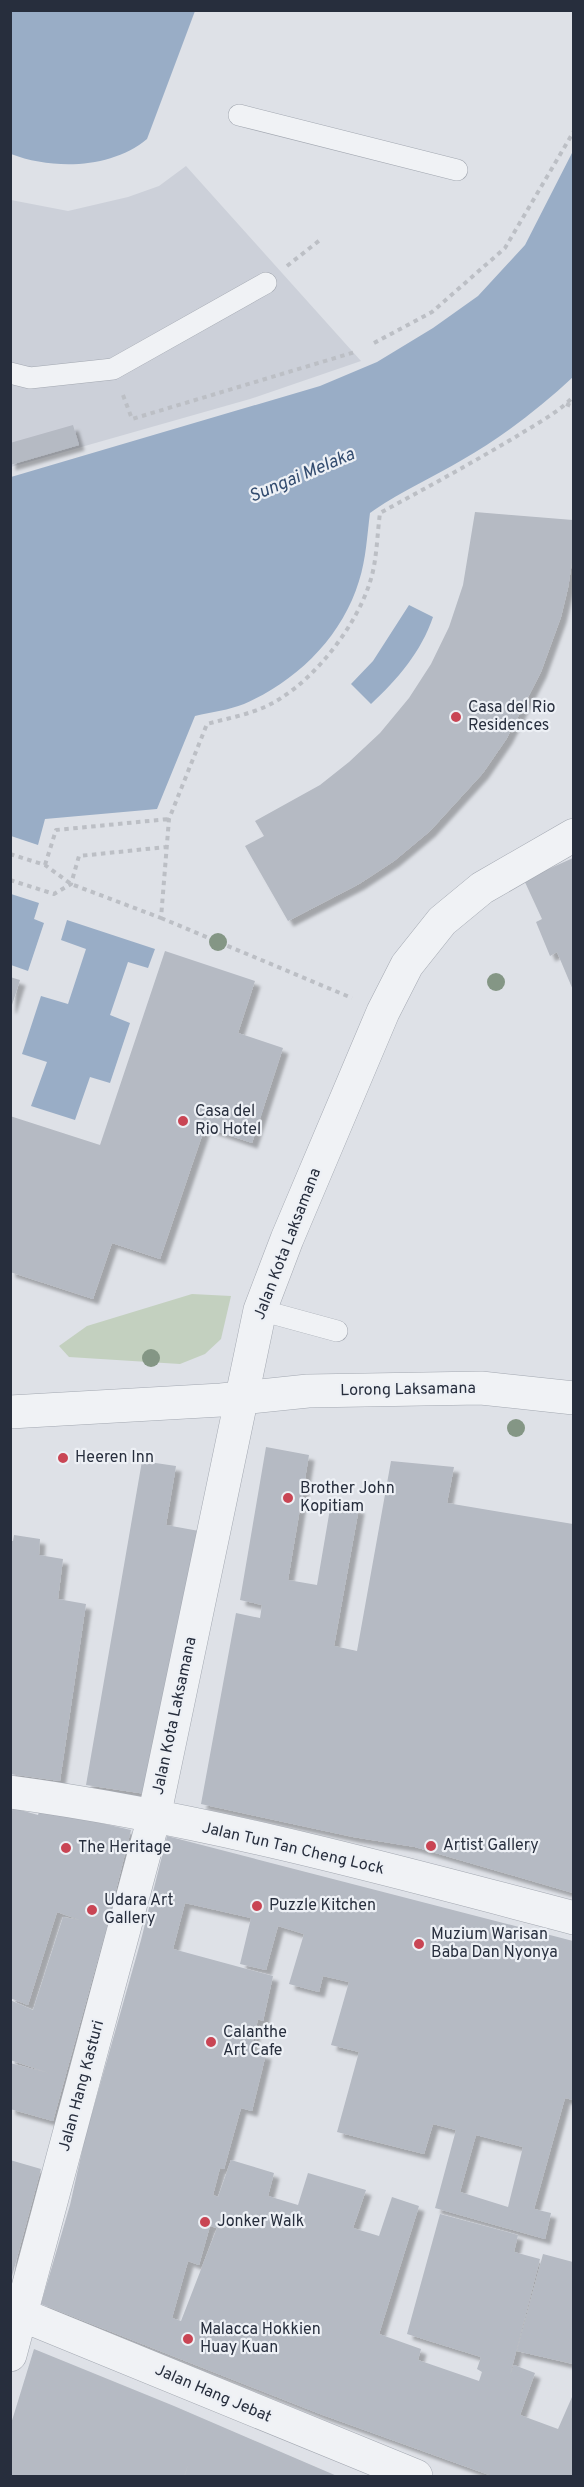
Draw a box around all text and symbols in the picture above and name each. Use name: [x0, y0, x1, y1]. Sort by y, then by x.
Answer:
water label: Sungai Melaka: [246, 443, 359, 509]
place label: Casa del Rio Residences: [468, 698, 556, 736]
marker: Casa del Rio Residences: [449, 710, 463, 724]
place label: Casa del Rio Hotel: [195, 1102, 261, 1140]
marker: Casa del Rio Hotel: [176, 1114, 190, 1128]
street label: Jalan Kota Laksamana: [250, 1165, 326, 1323]
street label: Lorong Laksamana: [340, 1379, 476, 1401]
place label: Heeren Inn: [75, 1448, 154, 1468]
marker: Heeren Inn: [56, 1451, 70, 1465]
place label: Brother John Kopitiam: [300, 1479, 395, 1517]
marker: Brother John Kopitiam: [281, 1491, 295, 1505]
street label: Jalan Kota Laksamana: [148, 1635, 202, 1797]
street label: Jalan Tun Tan Cheng Lock: [200, 1818, 386, 1880]
place label: Artist Gallery: [443, 1836, 539, 1856]
place label: The Heritage: [78, 1838, 171, 1858]
marker: Artist Gallery: [424, 1839, 438, 1853]
marker: The Heritage: [59, 1841, 73, 1855]
place label: Udara Art Gallery: [104, 1891, 173, 1929]
place label: Puzzle Kitchen: [269, 1896, 376, 1916]
marker: Puzzle Kitchen: [250, 1899, 264, 1913]
marker: Udara Art Gallery: [85, 1903, 99, 1917]
place label: Muzium Warisan Baba Dan Nyonya: [431, 1925, 558, 1963]
marker: Muzium Warisan Baba Dan Nyonya: [412, 1937, 426, 1951]
street label: Jalan Hang Kasturi: [55, 2018, 109, 2154]
place label: Calanthe Art Cafe: [223, 2023, 287, 2061]
marker: Calanthe Art Cafe: [204, 2035, 218, 2049]
place label: Jonker Walk: [217, 2212, 304, 2232]
marker: Jonker Walk: [198, 2215, 212, 2229]
place label: Malacca Hokkien Huay Kuan: [200, 2320, 321, 2358]
marker: Malacca Hokkien Huay Kuan: [181, 2332, 195, 2346]
street label: Jalan Hang Jebat: [152, 2360, 274, 2428]

